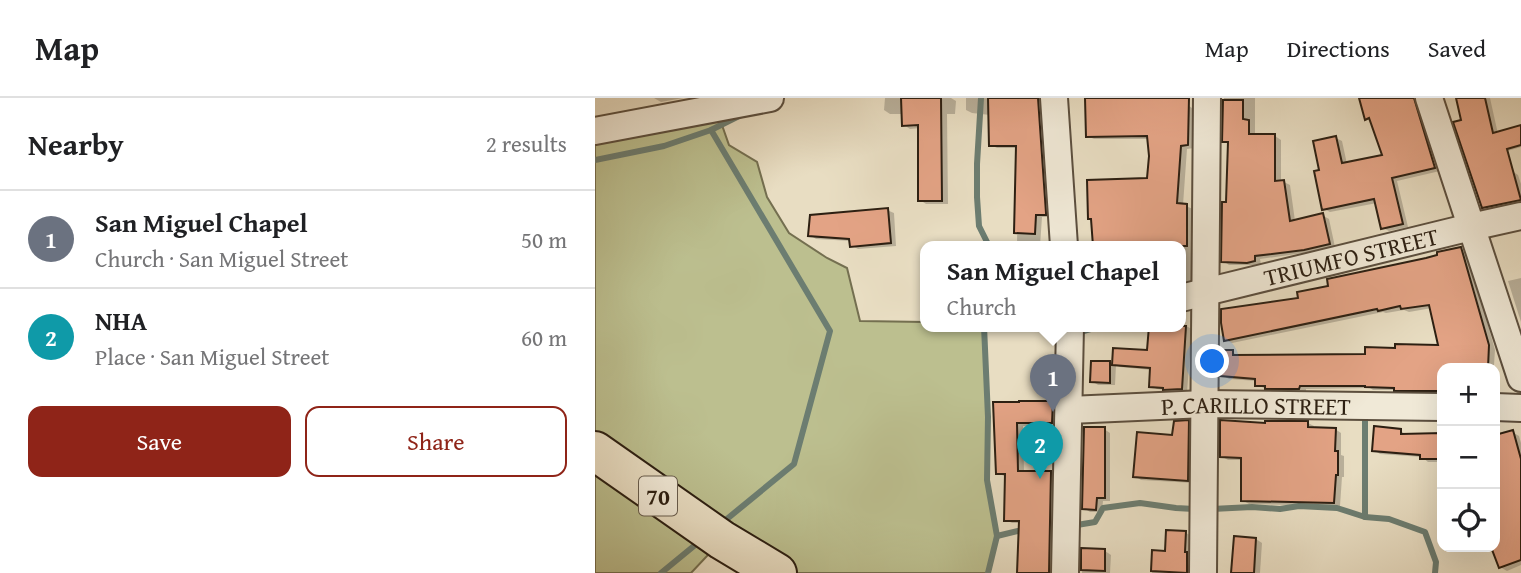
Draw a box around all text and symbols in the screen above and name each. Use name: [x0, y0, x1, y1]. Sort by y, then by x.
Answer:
text: Map: [35, 24, 99, 72]
text: Map: [1205, 31, 1249, 66]
text: Directions: [1287, 31, 1390, 66]
text: Saved: [1428, 31, 1486, 66]
text: Nearby: [28, 122, 124, 166]
text: 2 results: [486, 127, 567, 160]
text: San Miguel Chapel: [95, 203, 308, 242]
street label: TRIUMFO STREET: [1260, 218, 1442, 295]
text: 1: [45, 223, 57, 256]
text: 50 m: [521, 223, 567, 256]
popup: [920, 241, 1186, 332]
text: Church · San Miguel Street: [95, 242, 348, 275]
text: San Miguel Chapel: [947, 251, 1159, 290]
text: Church: [947, 290, 1016, 323]
text: NHA: [95, 301, 147, 340]
text: 2: [45, 321, 57, 354]
text: 60 m: [521, 321, 567, 354]
text: Place · San Miguel Street: [95, 340, 329, 373]
your location: [1195, 344, 1229, 378]
pin: 1: [1030, 354, 1076, 412]
map controls: [1437, 363, 1500, 552]
button: +: [1437, 363, 1500, 426]
street label: P. CARILLO STREET: [1160, 386, 1351, 423]
button: Save: [28, 406, 291, 477]
button: Share: [305, 406, 567, 477]
pin: 2: [1017, 421, 1063, 479]
button: −: [1437, 426, 1500, 489]
road number: 70: [639, 476, 677, 516]
button: locate: [1437, 489, 1500, 552]

